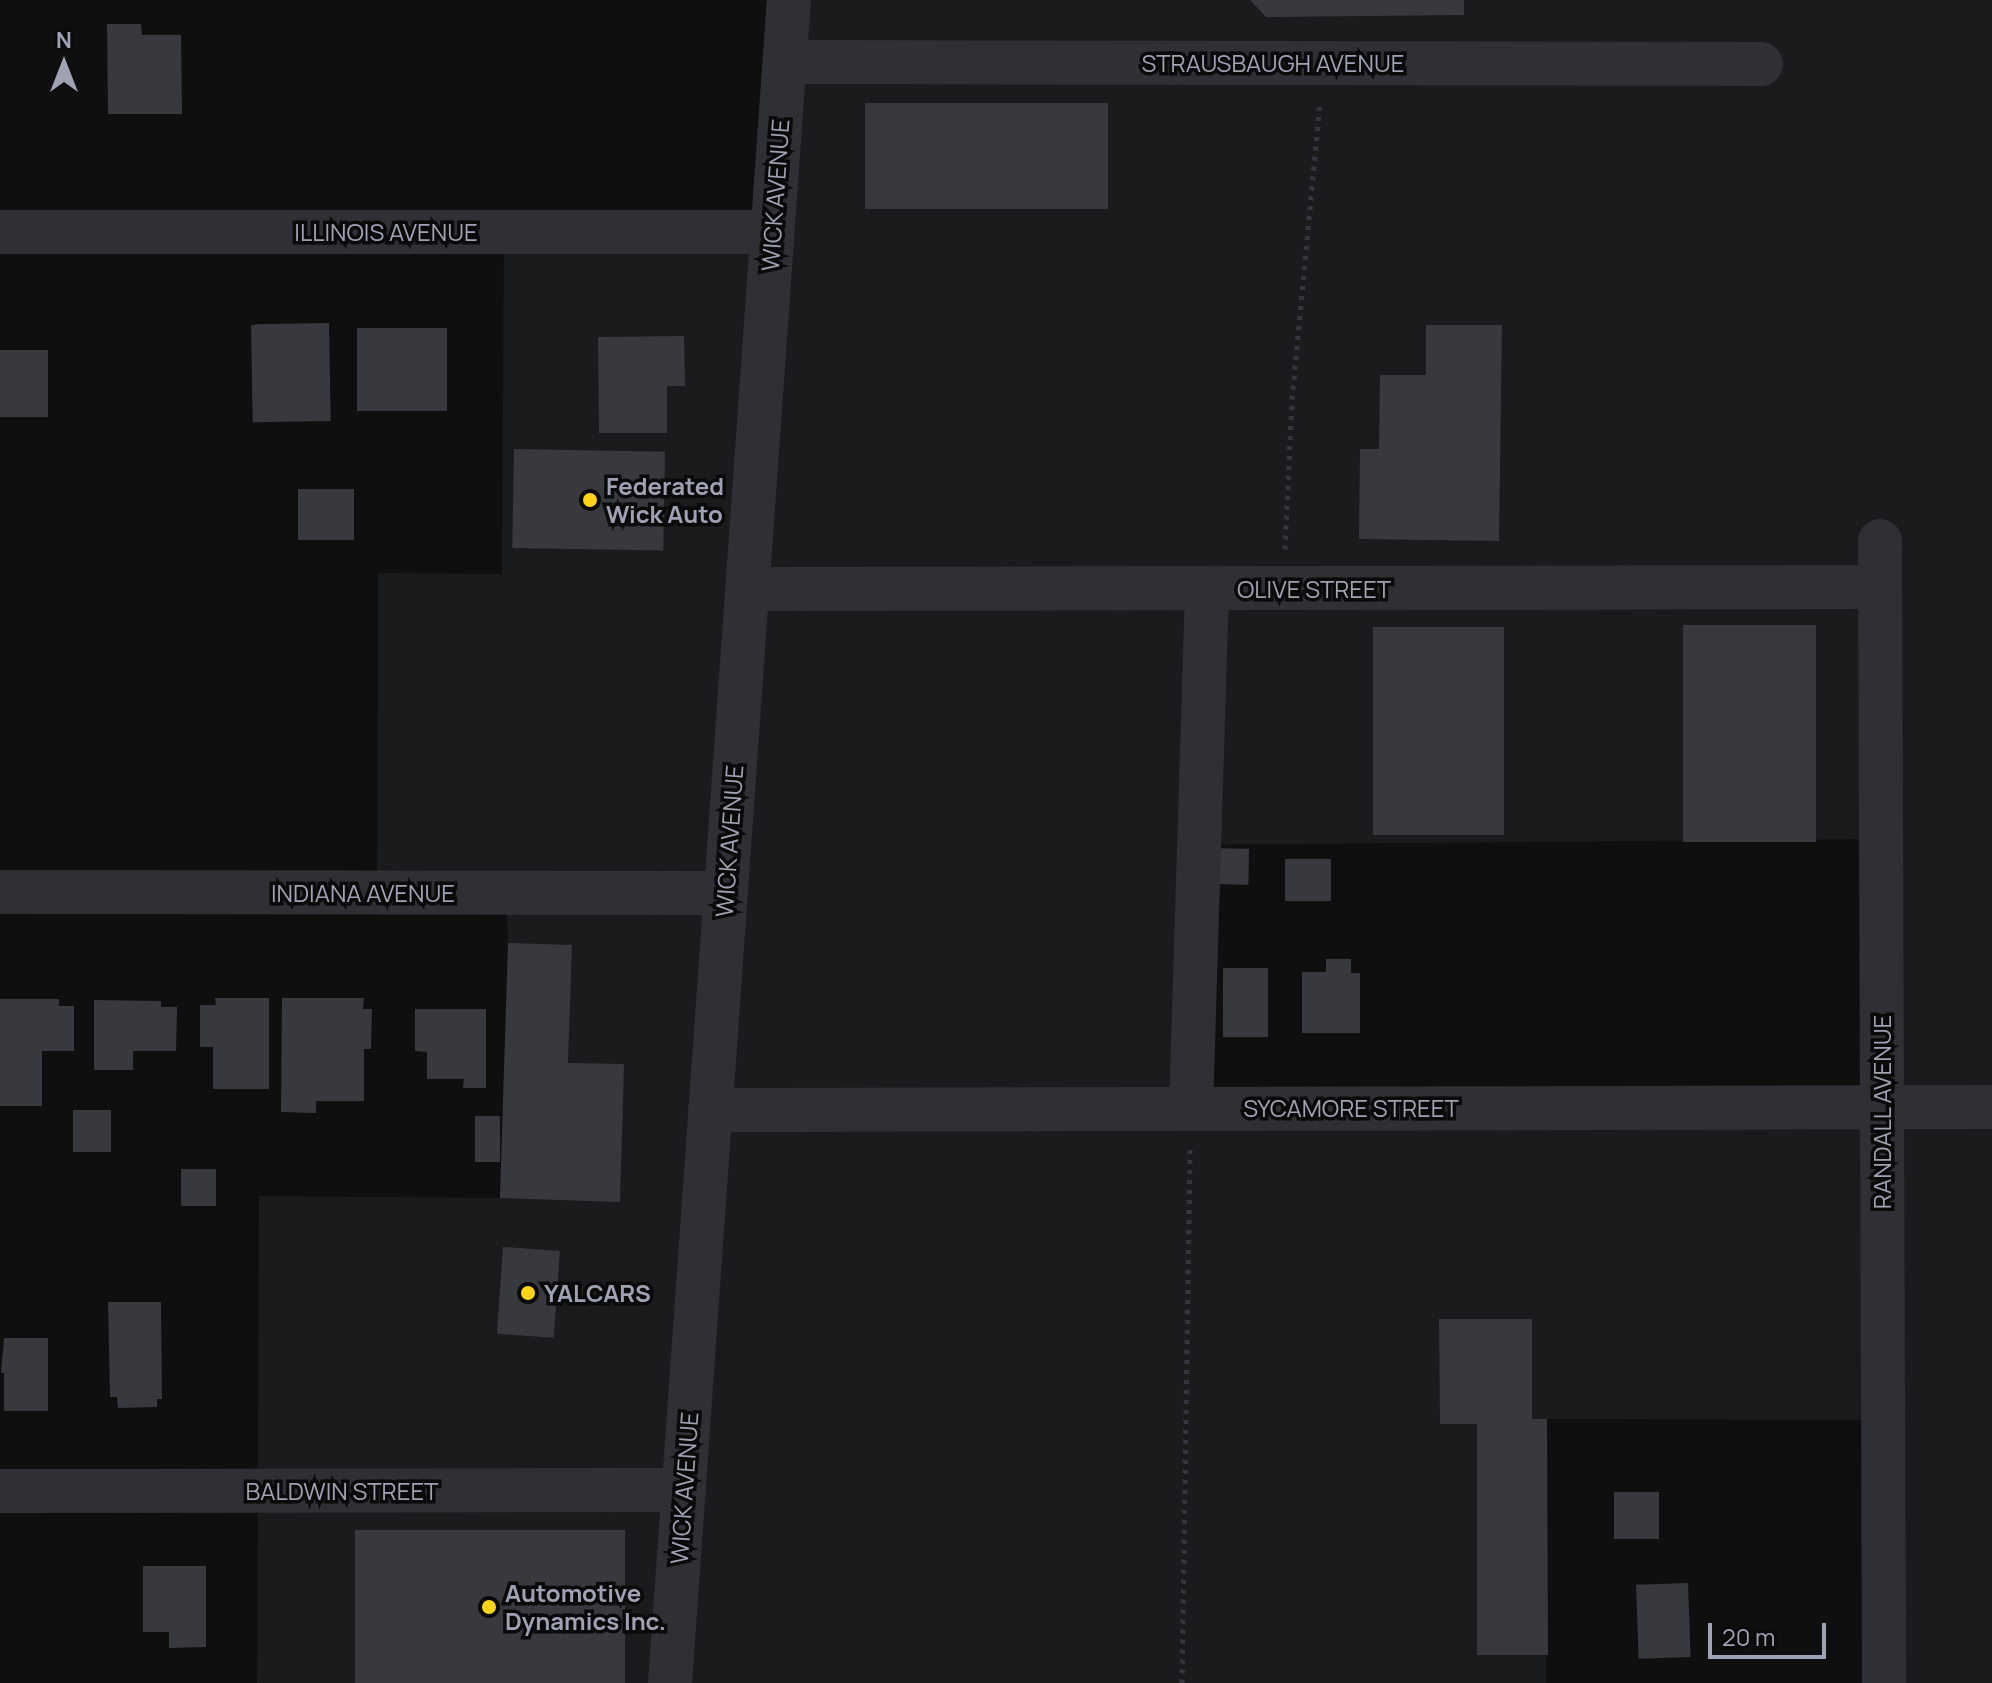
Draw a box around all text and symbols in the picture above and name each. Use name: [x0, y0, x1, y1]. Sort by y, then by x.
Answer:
north arrow: [24, 24, 104, 104]
text: N: [56, 25, 72, 55]
street label: STRAUSBAUGH AVENUE: [1142, 49, 1404, 77]
street label: WICK AVENUE: [755, 118, 795, 272]
street label: ILLINOIS AVENUE: [294, 218, 478, 246]
place label: Federated Wick Auto: [606, 472, 724, 528]
marker: Federated Wick Auto: [581, 491, 599, 509]
street label: OLIVE STREET: [1237, 575, 1391, 603]
street label: WICK AVENUE: [709, 764, 749, 918]
street label: INDIANA AVENUE: [271, 879, 455, 907]
street label: RANDALL AVENUE: [1868, 1014, 1896, 1210]
street label: SYCAMORE STREET: [1243, 1094, 1459, 1122]
place label: YALCARS: [544, 1279, 651, 1307]
marker: YALCARS: [519, 1284, 537, 1302]
street label: WICK AVENUE: [664, 1411, 704, 1565]
street label: BALDWIN STREET: [246, 1477, 438, 1505]
place label: Automotive Dynamics Inc.: [505, 1579, 666, 1635]
marker: Automotive Dynamics Inc.: [480, 1598, 498, 1616]
scale bar: [1712, 1607, 1830, 1657]
text: 20 m: [1722, 1620, 1775, 1653]

